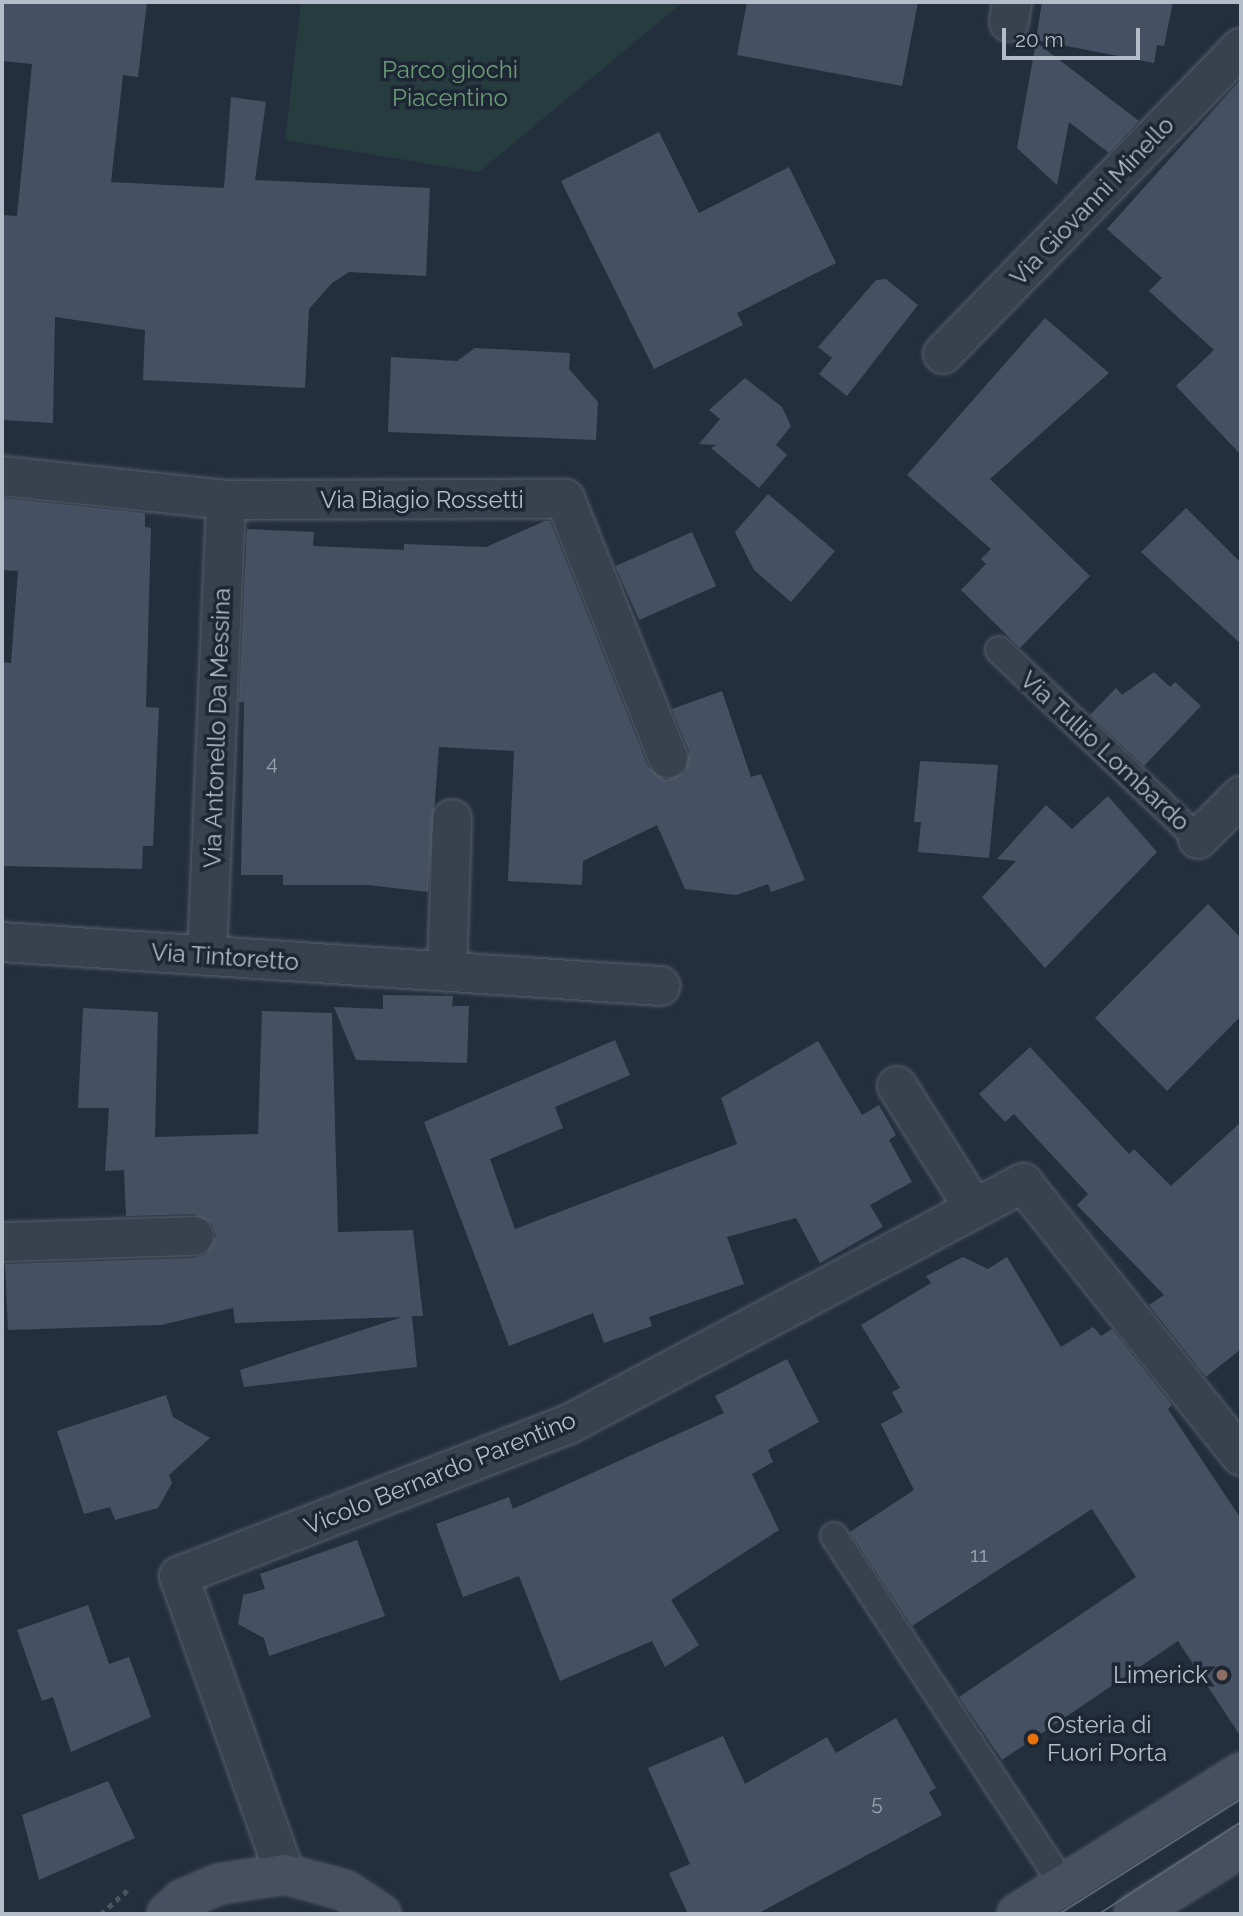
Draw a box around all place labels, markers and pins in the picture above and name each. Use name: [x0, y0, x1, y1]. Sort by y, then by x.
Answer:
place label: Limerick: [1113, 1661, 1208, 1689]
marker: Limerick: [1214, 1667, 1230, 1683]
place label: Osteria di Fuori Porta: [1047, 1711, 1167, 1767]
marker: Osteria di Fuori Porta: [1025, 1731, 1041, 1747]

